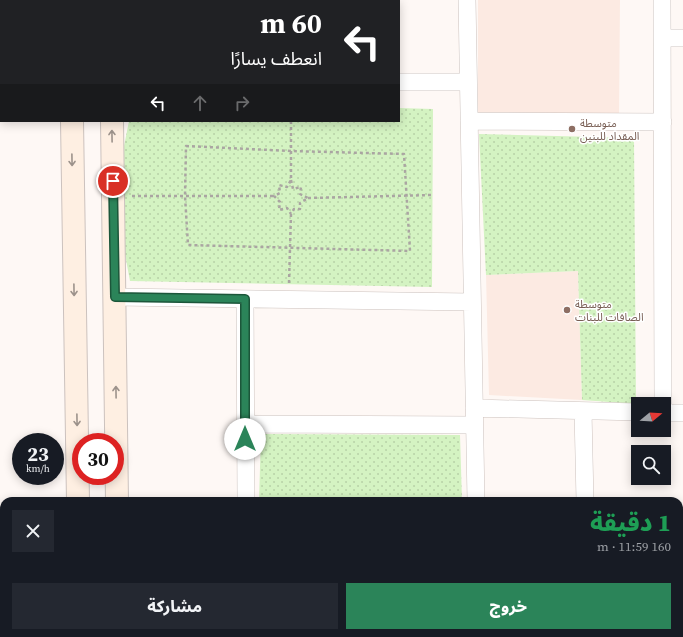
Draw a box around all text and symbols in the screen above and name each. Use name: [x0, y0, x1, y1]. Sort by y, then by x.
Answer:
text: 60 m: [260, 4, 322, 42]
icon: left: [336, 16, 388, 68]
text: انعطف يسارًا: [230, 46, 322, 71]
icon: left: [147, 92, 169, 114]
icon: ahead: [189, 92, 211, 114]
icon: right: [231, 92, 253, 114]
place label: متوسطة المقداد للبنين: [580, 116, 639, 144]
marker: متوسطة المقداد للبنين: [567, 124, 577, 134]
one-way arrow: [109, 130, 116, 143]
one-way arrow: [68, 153, 76, 166]
pin: [96, 164, 130, 198]
icon: arrive: [102, 170, 124, 192]
one-way arrow: [70, 283, 78, 296]
place label: متوسطة الصافات للبنات: [575, 297, 644, 325]
marker: متوسطة الصافات للبنات: [562, 305, 572, 315]
one-way arrow: [112, 386, 120, 399]
north arrow: [631, 397, 671, 437]
map controls: [631, 397, 671, 485]
one-way arrow: [73, 413, 80, 426]
position arrow: [224, 418, 266, 460]
speed limit sign: 30: [72, 433, 124, 485]
text: 23: [27, 440, 49, 468]
button: search: [631, 445, 671, 485]
text: km/h: [26, 462, 50, 475]
text: 1 دقيقة: [590, 506, 671, 539]
button: close: [12, 510, 54, 552]
text: 160 m · 11:59: [597, 538, 671, 555]
button: مشاركة: [12, 583, 338, 629]
button: خروج: [346, 583, 671, 629]

